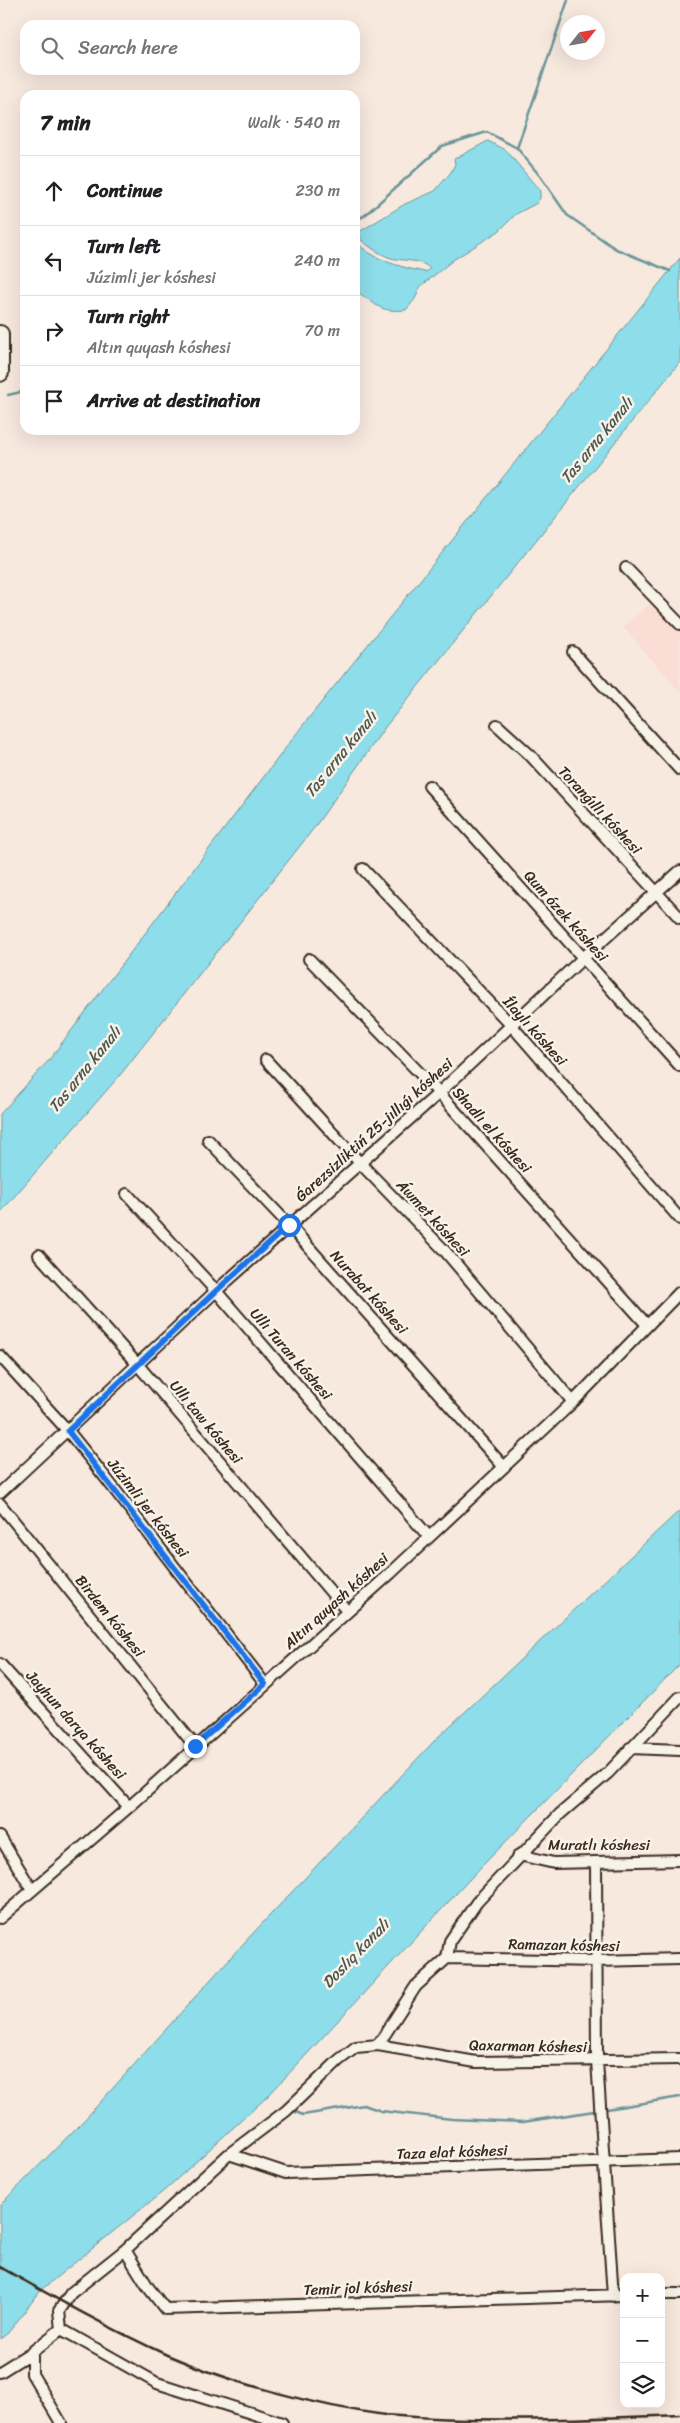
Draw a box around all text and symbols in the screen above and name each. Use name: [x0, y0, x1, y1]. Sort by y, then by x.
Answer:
north arrow: [560, 15, 605, 60]
search box: [20, 20, 360, 75]
text: Search here: [78, 31, 178, 64]
icon: search: [38, 34, 66, 62]
text: 7 min: [40, 104, 91, 142]
text: Walk · 540 m: [248, 108, 340, 137]
text: Continue: [87, 174, 163, 207]
text: 230 m: [295, 176, 340, 205]
icon: ahead: [40, 177, 68, 205]
text: Turn left: [87, 230, 160, 263]
text: 240 m: [294, 246, 340, 275]
icon: left: [40, 247, 68, 275]
text: Júzimli jer kóshesi: [87, 263, 216, 292]
text: Turn right: [87, 300, 169, 333]
text: 70 m: [304, 316, 340, 345]
icon: right: [40, 317, 68, 345]
text: Altın quyash kóshesi: [87, 333, 230, 362]
text: Arrive at destination: [87, 384, 260, 417]
icon: arrive: [40, 387, 68, 415]
water label: Tas arna kanalı: [552, 389, 642, 490]
water label: Tas arna kanalı: [296, 703, 386, 804]
street label: Toranǵıllı kóshesi: [552, 760, 649, 861]
street label: Qum ózek kóshesi: [517, 864, 615, 969]
street label: Ílaylı kóshesi: [496, 989, 574, 1073]
water label: Tas arna kanalı: [40, 1018, 130, 1119]
street label: Ǵarezsizliktiń 25-jıllıǵı kóshesi: [289, 1051, 460, 1208]
street label: Shadlı el kóshesi: [446, 1081, 539, 1180]
street label: Áwmet kóshesi: [389, 1172, 477, 1264]
route start: [278, 1214, 301, 1237]
street label: Nurabat kóshesi: [324, 1244, 415, 1341]
street label: Ullı Turan kóshesi: [243, 1302, 339, 1407]
street label: Ullı taw kóshesi: [163, 1374, 250, 1471]
street label: Júzimli jer kóshesi: [100, 1452, 196, 1564]
street label: Altın quyash kóshesi: [277, 1546, 395, 1656]
street label: Birdem kóshesi: [68, 1569, 152, 1664]
street label: Jayhun darya kóshesi: [19, 1664, 133, 1786]
route end: [184, 1735, 207, 1758]
street label: Muratlı kóshesi: [548, 1832, 651, 1858]
water label: Doslıq kanalı: [314, 1910, 398, 1995]
street label: Ramazan kóshesi: [508, 1931, 621, 1959]
street label: Qaxarman kóshesi: [469, 2032, 588, 2060]
street label: Taza elat kóshesi: [396, 2137, 509, 2167]
street label: Temir jol kóshesi: [303, 2273, 414, 2303]
map controls: [620, 2273, 665, 2408]
button: +: [620, 2273, 665, 2318]
button: −: [620, 2318, 665, 2363]
button: layers: [620, 2363, 665, 2408]

